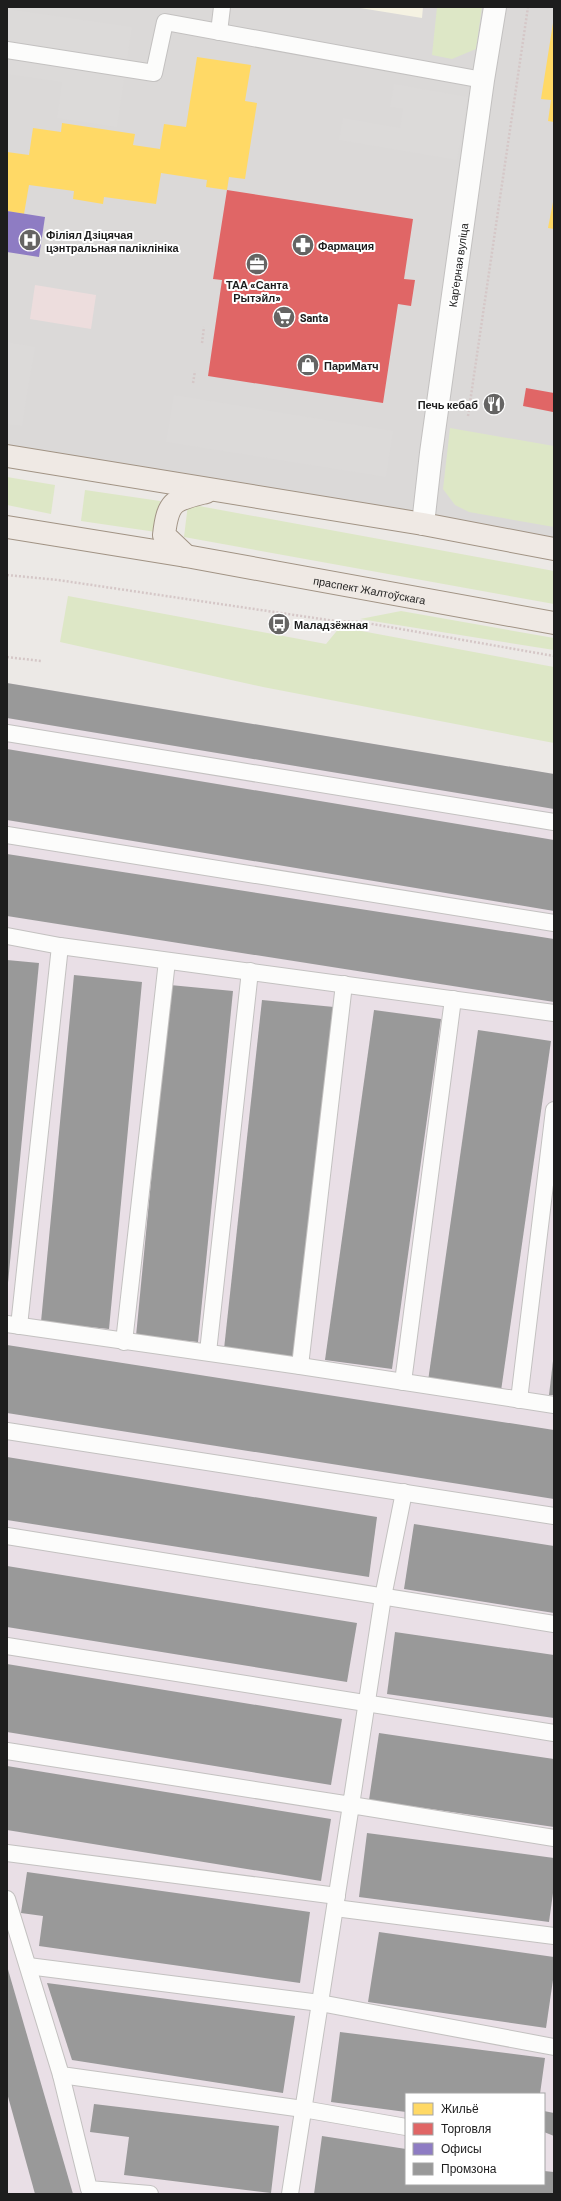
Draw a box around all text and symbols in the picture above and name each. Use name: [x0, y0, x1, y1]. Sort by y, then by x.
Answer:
street label: Карʼерная вуліца: [446, 221, 470, 308]
hospital icon: Філіял Дзіцячая цэнтральная паліклініка: [17, 227, 43, 253]
place label: Філіял Дзіцячая цэнтральная паліклініка: [46, 228, 180, 254]
pharmacy icon: Фармация: [290, 232, 316, 258]
place label: Фармация: [318, 239, 374, 252]
office icon: ТАА «Санта Рытэйл»: [244, 251, 270, 277]
place label: ТАА «Санта Рытэйл»: [226, 278, 289, 304]
supermarket icon: Santa: [271, 304, 297, 330]
place label: Santa: [300, 311, 328, 324]
shop icon: ПариМатч: [295, 352, 321, 378]
place label: ПариМатч: [324, 359, 379, 372]
restaurant icon: Печь кебаб: [481, 391, 507, 417]
place label: Печь кебаб: [418, 398, 478, 411]
street label: праспект Жалтоўскага: [312, 573, 428, 606]
bus stop icon: Маладзёжная: [266, 611, 292, 637]
place label: Маладзёжная: [294, 618, 368, 631]
legend: [405, 2093, 545, 2185]
text: Жильё: [441, 2101, 479, 2115]
text: Торговля: [441, 2121, 491, 2136]
text: Офисы: [441, 2141, 482, 2156]
text: Промзона: [441, 2161, 497, 2176]

